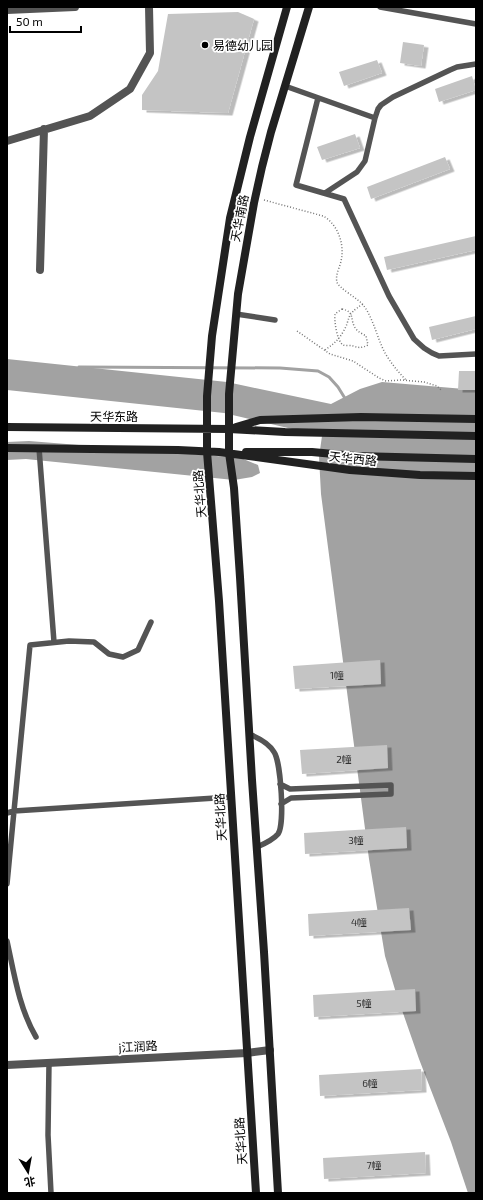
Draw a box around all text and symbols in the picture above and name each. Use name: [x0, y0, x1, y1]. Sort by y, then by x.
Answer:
scale bar: [10, 8, 81, 34]
text: 50 m: [16, 14, 43, 28]
place label: 易德幼儿园: [213, 38, 273, 52]
marker: 易德幼儿园: [200, 40, 210, 50]
street label: 天华南路: [228, 193, 250, 243]
street label: 天华东路: [90, 409, 138, 423]
street label: 天华西路: [328, 449, 378, 467]
street label: 天华北路: [190, 469, 208, 519]
house number: 1幢: [330, 669, 344, 681]
house number: 2幢: [336, 753, 352, 765]
street label: 天华北路: [212, 793, 228, 841]
house number: 3幢: [348, 834, 364, 846]
house number: 4幢: [351, 916, 367, 928]
house number: 5幢: [356, 997, 372, 1009]
street label: j江润路: [118, 1038, 158, 1055]
house number: 6幢: [362, 1077, 378, 1089]
street label: 天华北路: [231, 1117, 249, 1165]
north arrow: [8, 1152, 48, 1192]
house number: 7幢: [366, 1159, 382, 1171]
text: 北: [23, 1175, 37, 1190]

